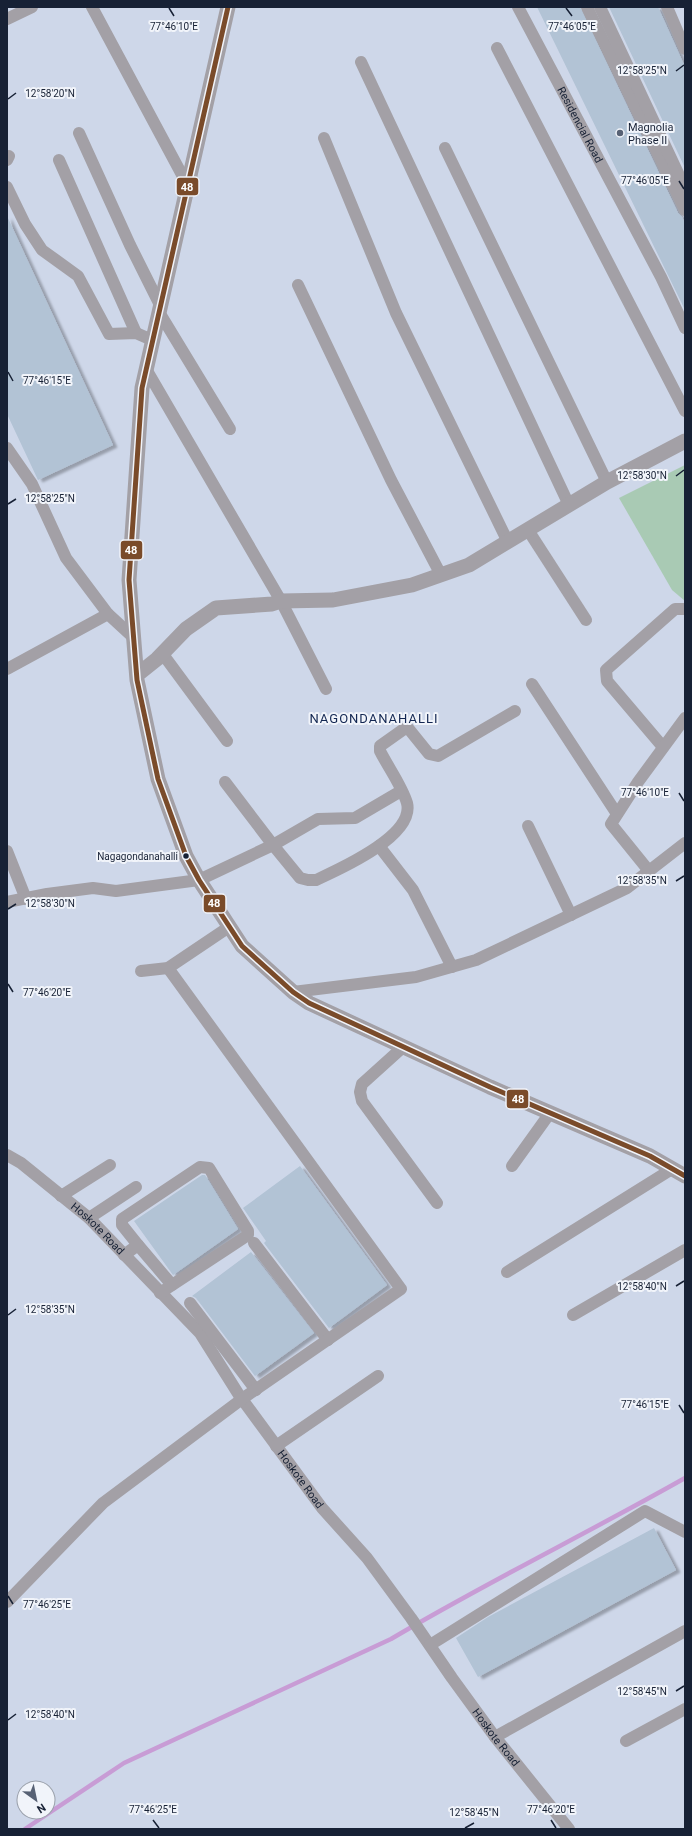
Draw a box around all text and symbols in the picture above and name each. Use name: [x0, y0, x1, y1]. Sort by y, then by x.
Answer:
text: 77°46'10"E: [150, 21, 198, 32]
text: 77°46'05"E: [548, 21, 596, 32]
text: 12°58'25"N: [617, 65, 667, 76]
street label: Residencial Road: [554, 84, 605, 165]
text: 12°58'20"N: [25, 88, 75, 99]
place label: Magnolia Phase II: [628, 121, 673, 147]
marker: Magnolia Phase II: [615, 128, 625, 138]
text: 77°46'05"E: [621, 175, 669, 186]
line badge: 48: [176, 177, 199, 196]
text: 48: [181, 181, 193, 194]
text: 77°46'15"E: [23, 375, 71, 386]
text: 12°58'30"N: [617, 470, 667, 481]
text: 12°58'25"N: [25, 493, 75, 504]
line badge: 48: [120, 540, 143, 560]
text: 48: [125, 544, 137, 557]
district label: NAGONDANAHALLI: [309, 711, 439, 726]
text: 77°46'10"E: [621, 787, 669, 798]
place label: Nagagondanahalli: [97, 851, 178, 862]
marker: Nagagondanahalli: [181, 851, 191, 861]
text: 12°58'35"N: [617, 875, 667, 886]
line badge: 48: [203, 894, 226, 913]
text: 48: [208, 897, 220, 910]
text: 12°58'30"N: [25, 898, 75, 909]
text: 77°46'20"E: [23, 987, 71, 998]
line badge: 48: [506, 1089, 529, 1109]
text: 48: [512, 1093, 524, 1106]
street label: Hoskote Road: [68, 1200, 127, 1257]
text: 12°58'40"N: [617, 1281, 667, 1292]
text: 12°58'35"N: [25, 1304, 75, 1315]
text: 77°46'15"E: [621, 1399, 669, 1410]
street label: Hoskote Road: [275, 1448, 326, 1511]
text: 77°46'25"E: [23, 1599, 71, 1610]
text: 12°58'45"N: [617, 1686, 667, 1697]
street label: Hoskote Road: [469, 1706, 522, 1769]
text: 12°58'40"N: [25, 1709, 75, 1720]
north arrow: [16, 1780, 56, 1820]
text: N: [34, 1800, 48, 1816]
text: 77°46'25"E: [129, 1804, 177, 1815]
text: 77°46'20"E: [527, 1804, 575, 1815]
text: 12°58'45"N: [449, 1807, 499, 1818]

